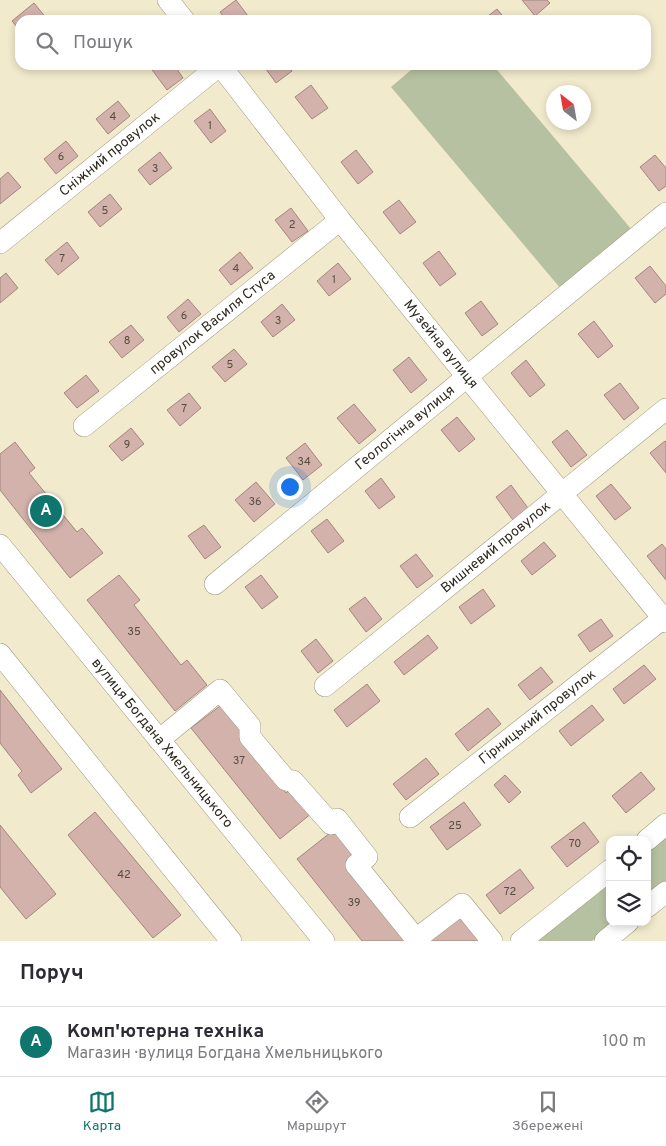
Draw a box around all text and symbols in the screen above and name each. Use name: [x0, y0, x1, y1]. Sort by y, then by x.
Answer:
search box: [15, 15, 651, 70]
icon: search: [33, 29, 61, 57]
text: Пошук: [73, 31, 133, 55]
north arrow: [546, 85, 591, 130]
street label: Сніжний провулок: [56, 108, 163, 200]
house number: 4: [110, 110, 117, 124]
house number: 1: [208, 119, 212, 133]
house number: 6: [58, 150, 64, 164]
house number: 3: [152, 162, 158, 176]
house number: 5: [102, 204, 109, 218]
house number: 2: [289, 218, 295, 232]
house number: 7: [59, 252, 65, 266]
house number: 4: [233, 262, 240, 276]
street label: провулок Василя Стуса: [146, 267, 279, 378]
house number: 1: [332, 273, 336, 287]
street label: Музейна вулиця: [400, 296, 482, 392]
house number: 6: [181, 309, 187, 323]
house number: 3: [275, 314, 281, 328]
house number: 8: [124, 334, 130, 348]
house number: 5: [227, 358, 234, 372]
street label: Геологічна вулиця: [352, 382, 458, 474]
house number: 7: [181, 402, 187, 416]
house number: 9: [124, 438, 130, 452]
house number: 34: [297, 455, 311, 469]
your location: [277, 474, 303, 500]
pin: A: [30, 492, 62, 530]
house number: 36: [248, 495, 262, 509]
street label: Вишневий провулок: [438, 498, 554, 597]
house number: 35: [127, 625, 141, 639]
street label: вулиця Богдана Хмельницького: [88, 655, 237, 832]
street label: Гірницький провулок: [476, 666, 599, 768]
house number: 37: [233, 754, 245, 768]
house number: 25: [448, 819, 462, 833]
map controls: [606, 836, 651, 926]
button: locate: [606, 836, 651, 881]
house number: 70: [569, 837, 581, 851]
house number: 42: [117, 868, 131, 882]
button: layers: [606, 881, 651, 926]
house number: 72: [504, 885, 516, 899]
house number: 39: [348, 896, 360, 910]
text: Поруч: [20, 960, 84, 987]
text: Комп'ютерна техніка: [67, 1020, 264, 1044]
text: A: [30, 1032, 42, 1052]
text: 100 m: [602, 1032, 646, 1052]
text: Магазин · вулиця Богдана Хмельницького: [67, 1044, 383, 1064]
tab: Карта: [83, 1088, 121, 1135]
tab: Маршрут: [287, 1088, 346, 1135]
tab: Збережені: [512, 1088, 583, 1135]

